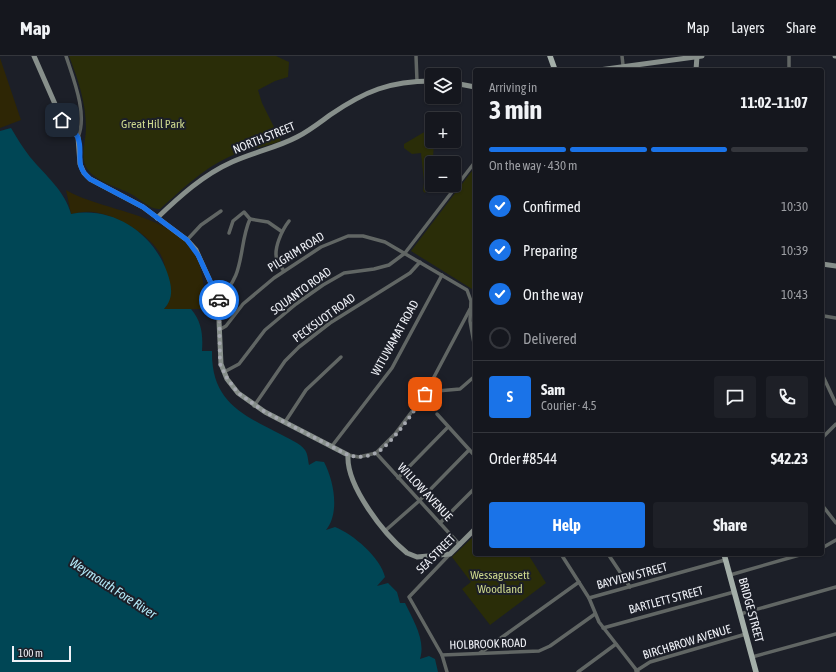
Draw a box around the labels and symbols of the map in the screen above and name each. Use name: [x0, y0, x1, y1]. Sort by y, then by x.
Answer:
pin: [45, 103, 79, 137]
park label: Great Hill Park: [121, 117, 186, 131]
street label: NORTH STREET: [231, 119, 298, 157]
street label: PILGRIM ROAD: [265, 229, 327, 275]
street label: SQUANTO ROAD: [268, 264, 334, 318]
courier: [199, 280, 239, 320]
street label: PECKSUOT ROAD: [290, 291, 358, 345]
street label: WITUWAMAT ROAD: [368, 298, 422, 378]
pin: [408, 377, 442, 411]
street label: WILLOW AVENUE: [395, 460, 455, 524]
street label: SEA STREET: [414, 531, 459, 576]
water label: Weymouth Fore River: [67, 554, 160, 622]
street label: BAYVIEW STREET: [595, 560, 670, 592]
park label: Wessagussett Woodland: [470, 568, 530, 596]
street label: BRIDGE STREET: [736, 576, 767, 645]
street label: BARTLETT STREET: [627, 583, 705, 617]
street label: BIRCHBROW AVENUE: [641, 622, 733, 662]
street label: HOLBROOK ROAD: [449, 636, 527, 652]
scale bar: [12, 644, 71, 663]

